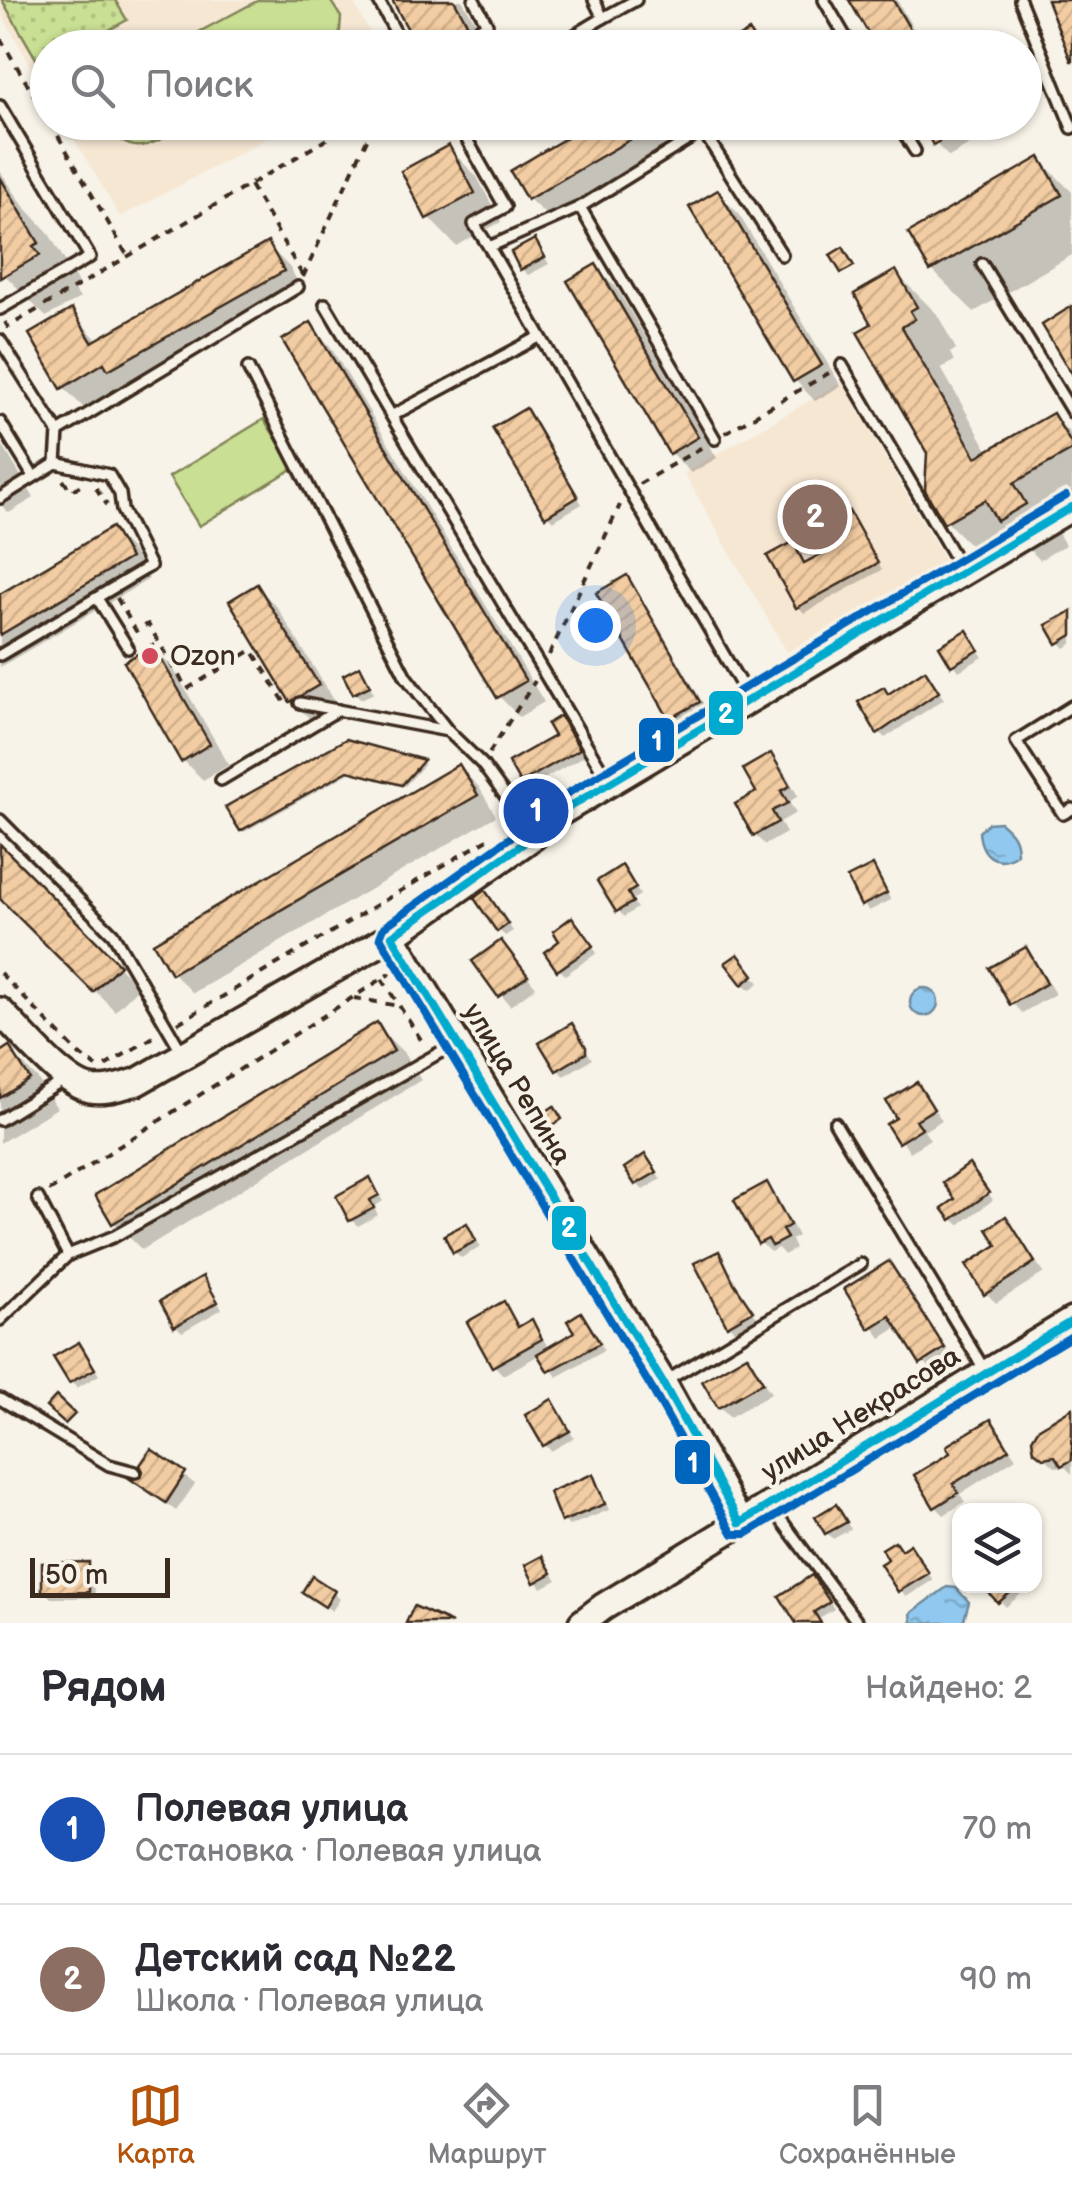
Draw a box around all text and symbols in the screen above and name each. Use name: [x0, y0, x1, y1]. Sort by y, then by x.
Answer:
search box: [30, 30, 1042, 140]
icon: search: [65, 58, 120, 113]
text: Поиск: [145, 63, 253, 108]
pin: 2: [782, 480, 848, 554]
your location: [570, 600, 621, 651]
place label: Ozon: [170, 640, 236, 673]
marker: Ozon: [139, 645, 161, 667]
line badge: 2: [707, 689, 745, 737]
text: 2: [718, 698, 735, 731]
line badge: 1: [637, 716, 676, 764]
text: 1: [651, 725, 663, 758]
pin: 1: [504, 774, 568, 848]
street label: улица Репина: [456, 997, 578, 1171]
line badge: 2: [550, 1204, 588, 1252]
text: 2: [561, 1212, 578, 1245]
street label: улица Некрасова: [755, 1339, 967, 1488]
line badge: 1: [673, 1438, 712, 1486]
text: 1: [687, 1447, 699, 1480]
map controls: [952, 1503, 1042, 1593]
button: layers: [952, 1503, 1042, 1593]
scale bar: [30, 1553, 170, 1598]
text: 50 m: [45, 1559, 108, 1592]
text: Рядом: [40, 1663, 167, 1714]
text: Найдено: 2: [865, 1669, 1032, 1708]
text: Полевая улица: [135, 1787, 408, 1832]
text: 1: [66, 1810, 79, 1849]
text: 70 m: [962, 1810, 1032, 1849]
text: Остановка · Полевая улица: [135, 1832, 542, 1871]
text: Детский сад №22: [135, 1937, 456, 1982]
text: 2: [63, 1960, 82, 1999]
text: 90 m: [960, 1960, 1032, 1999]
text: Школа · Полевая улица: [135, 1982, 484, 2021]
tab: Карта: [116, 2078, 195, 2171]
tab: Маршрут: [427, 2078, 547, 2171]
tab: Сохранённые: [779, 2078, 956, 2171]

